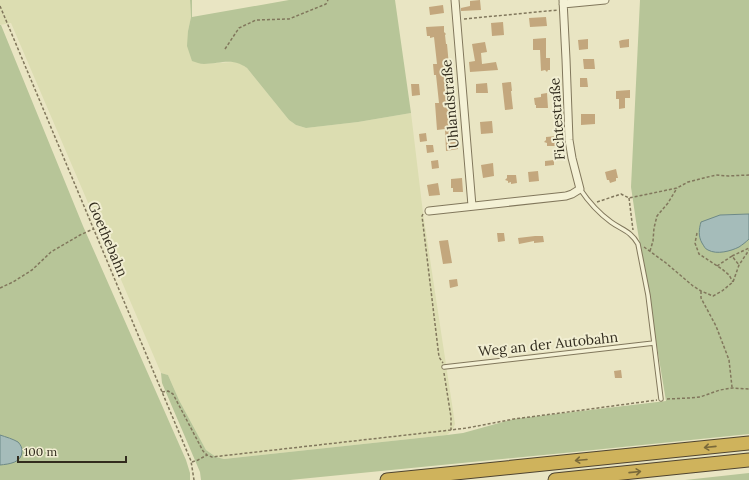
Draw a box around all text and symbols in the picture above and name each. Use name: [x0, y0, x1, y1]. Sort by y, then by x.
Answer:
street label: Uhlandstraße: [437, 58, 463, 149]
street label: Fichtestraße: [545, 77, 569, 161]
street label: Goethebahn: [84, 199, 132, 280]
street label: Weg an der Autobahn: [477, 328, 619, 360]
scale bar: [18, 438, 126, 464]
one-way arrow: [704, 443, 717, 451]
text: 100 m: [24, 444, 57, 459]
one-way arrow: [575, 456, 588, 464]
one-way arrow: [629, 468, 642, 475]

